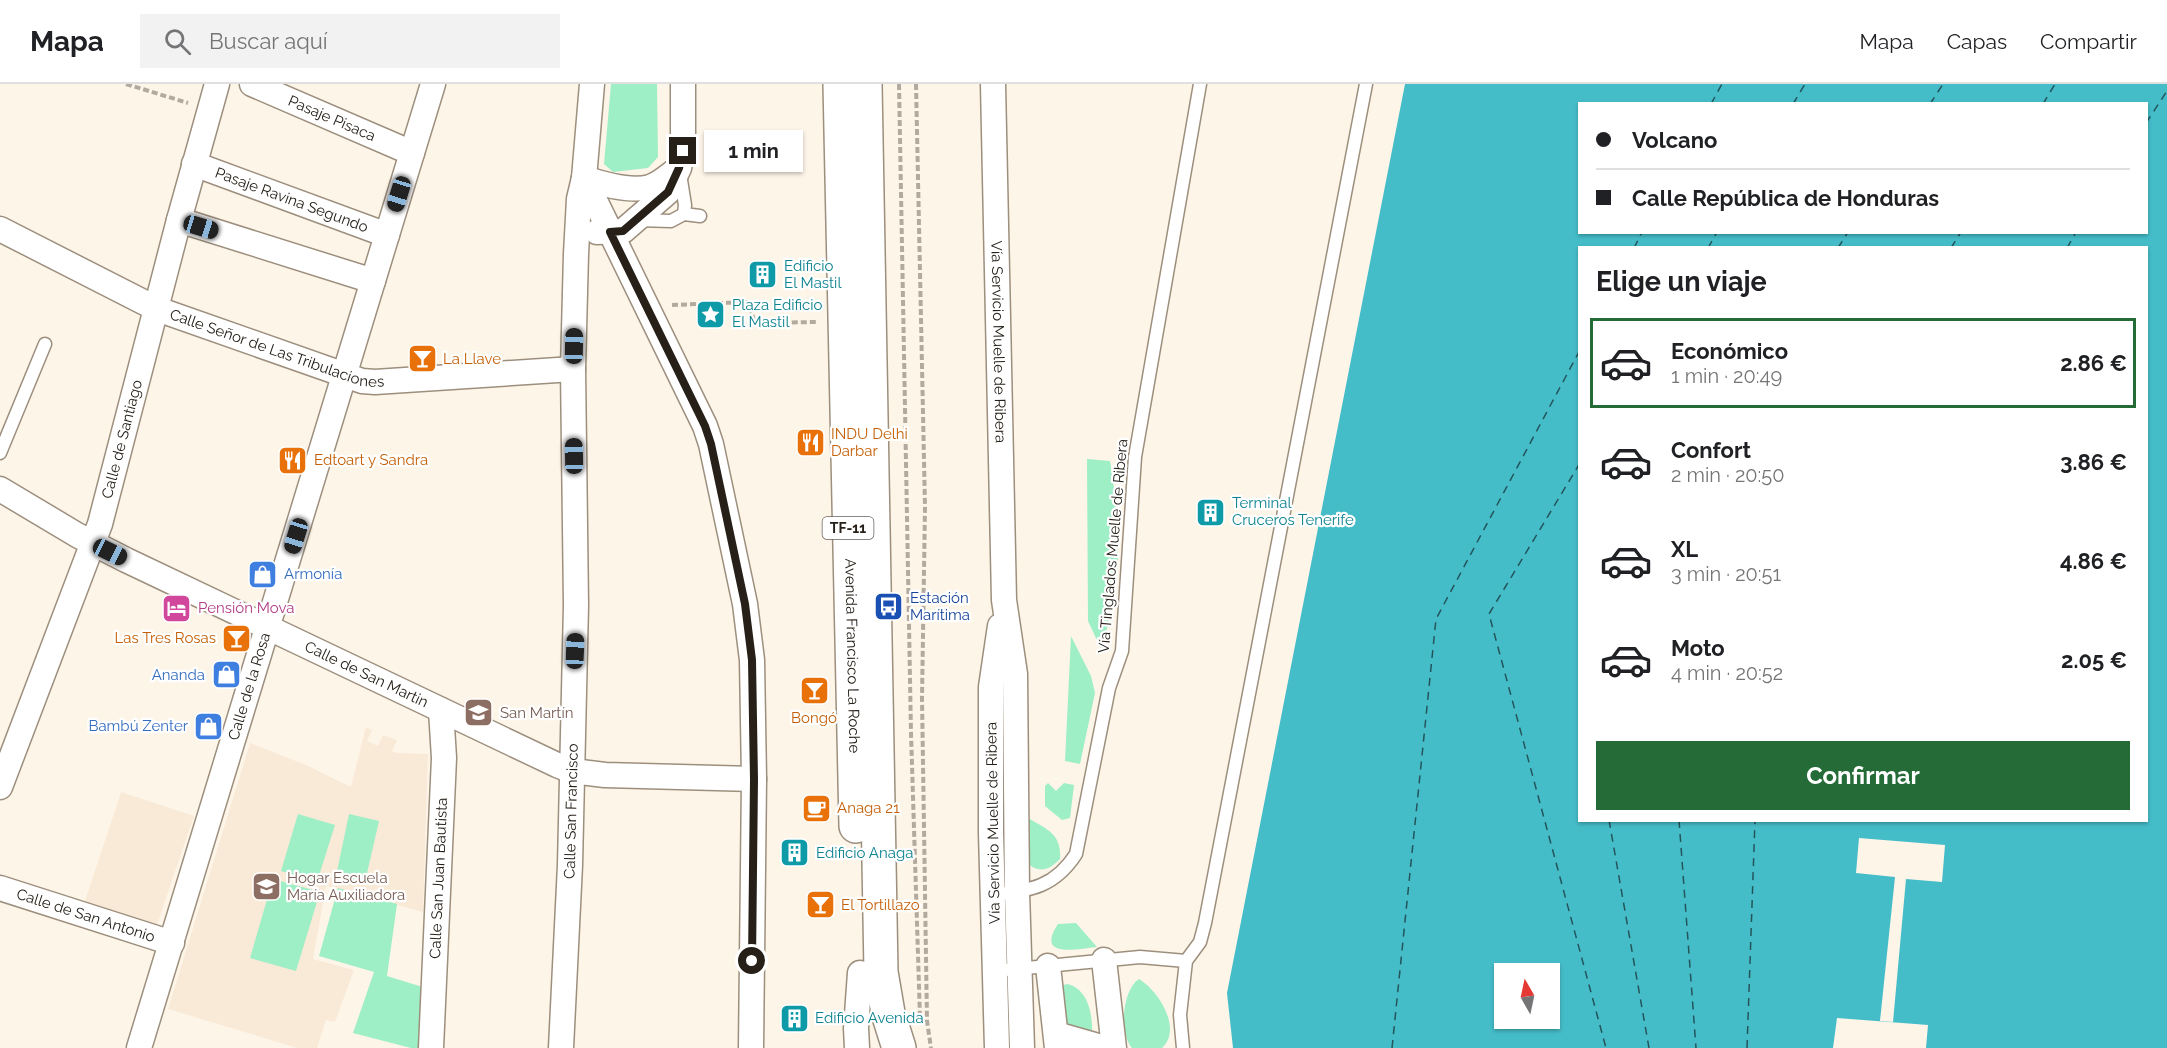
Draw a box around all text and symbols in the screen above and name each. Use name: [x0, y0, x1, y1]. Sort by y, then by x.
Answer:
search box: [140, 14, 560, 68]
text: Mapa: [30, 25, 104, 58]
icon: search: [161, 25, 194, 58]
text: Buscar aquí: [209, 28, 328, 54]
text: Mapa: [1859, 29, 1914, 54]
text: Capas: [1947, 29, 2007, 54]
text: Compartir: [2040, 29, 2137, 54]
street label: Pasaje Pisaca: [285, 92, 378, 145]
text: Volcano: [1632, 127, 1717, 153]
callout: 1 min: [704, 130, 803, 172]
route end: [669, 137, 696, 164]
text: 1 min: [728, 139, 779, 163]
street label: Pasaje Ravina Segundo: [213, 164, 371, 236]
car: [385, 174, 413, 214]
text: Calle República de Honduras: [1632, 185, 1939, 211]
car: [181, 213, 221, 241]
street label: Vía Servicio Muelle de Ribera: [987, 241, 1010, 443]
place label: Edificio El Mastil: [784, 257, 842, 292]
building icon: Edificio El Mastil: [747, 259, 779, 291]
text: Elige un viaje: [1596, 266, 1767, 297]
place label: Plaza Edificio El Mastil: [732, 296, 823, 331]
place icon: Plaza Edificio El Mastil: [695, 298, 727, 330]
street label: Calle Señor de Las Tribulaciones: [167, 305, 385, 391]
car: [565, 328, 583, 364]
icon: car: [1599, 336, 1653, 390]
text: Económico: [1671, 338, 1788, 364]
bar icon: La Llave: [406, 343, 438, 375]
place label: La Llave: [443, 350, 501, 368]
text: 2.86 €: [2060, 350, 2127, 376]
text: 1 min · 20:49: [1671, 364, 1782, 388]
street label: Calle de Santiago: [98, 378, 146, 500]
place label: INDU Delhi Darbar: [831, 425, 908, 460]
restaurant icon: INDU Delhi Darbar: [794, 427, 826, 459]
icon: car: [1599, 435, 1653, 489]
text: Confort: [1671, 437, 1751, 463]
car: [565, 438, 583, 474]
street label: Vía Tinglados Muelle de Ribera: [1095, 438, 1131, 654]
restaurant icon: Edtoart y Sandra: [277, 444, 309, 476]
text: 3.86 €: [2060, 449, 2127, 475]
place label: Edtoart y Sandra: [314, 451, 428, 469]
text: 2 min · 20:50: [1671, 463, 1784, 487]
place label: Terminal Cruceros Tenerife: [1232, 494, 1354, 529]
building icon: Terminal Cruceros Tenerife: [1195, 496, 1227, 528]
car: [282, 516, 310, 556]
road number: TF-11: [822, 517, 874, 539]
icon: car: [1599, 534, 1653, 588]
car: [90, 536, 130, 568]
text: XL: [1671, 536, 1698, 562]
text: 4.86 €: [2060, 548, 2127, 574]
shop icon: Armonía: [247, 558, 279, 590]
street label: Avenida Francisco La Roche: [841, 558, 863, 754]
text: 3 min · 20:51: [1671, 562, 1781, 586]
place label: Armonía: [284, 565, 342, 583]
place label: Estación Marítima: [910, 589, 970, 624]
bus stop icon: Estación Marítima: [873, 591, 905, 623]
hotel icon: Pensión Mova: [161, 592, 193, 624]
place label: Pensión Mova: [198, 599, 294, 617]
bar icon: Las Tres Rosas: [221, 622, 253, 654]
place label: Las Tres Rosas: [115, 629, 216, 647]
street label: Calle de la Rosa: [224, 631, 274, 742]
car: [565, 633, 585, 669]
icon: car: [1599, 633, 1653, 687]
text: Moto: [1671, 635, 1725, 661]
street label: Calle de San Martin: [302, 637, 431, 711]
text: 2.05 €: [2061, 647, 2127, 673]
shop icon: Ananda: [210, 659, 242, 691]
text: 4 min · 20:52: [1671, 661, 1783, 685]
place label: Ananda: [152, 666, 205, 684]
bar icon: Bongó: [798, 675, 830, 707]
school or university icon: San Martín: [463, 697, 495, 729]
place label: San Martín: [500, 704, 573, 722]
place label: Bongó: [791, 709, 837, 727]
shop icon: Bambú Zenter: [193, 710, 225, 742]
place label: Bambú Zenter: [88, 717, 189, 735]
street label: Vía Servicio Muelle de Ribera: [982, 722, 1004, 924]
button: Confirmar: [1596, 741, 2130, 810]
street label: Calle San Francisco: [560, 743, 582, 879]
cafe icon: Anaga 21: [800, 792, 832, 824]
street label: Calle San Juan Bautista: [426, 797, 451, 959]
place label: Anaga 21: [837, 799, 900, 817]
building icon: Edificio Anaga: [779, 837, 811, 869]
place label: Edificio Anaga: [816, 844, 913, 862]
place label: Hogar Escuela María Auxiliadora: [287, 869, 405, 904]
school or university icon: Hogar Escuela María Auxiliadora: [250, 871, 282, 903]
street label: Calle de San Antonio: [14, 885, 157, 946]
bar icon: El Tortillazo: [804, 889, 836, 921]
place label: El Tortillazo: [841, 896, 920, 914]
route start: [738, 947, 765, 974]
north arrow: [1494, 963, 1560, 1029]
map controls: [1494, 963, 1560, 1029]
building icon: Edificio Avenida: [778, 1002, 810, 1034]
place label: Edificio Avenida: [815, 1009, 924, 1027]

